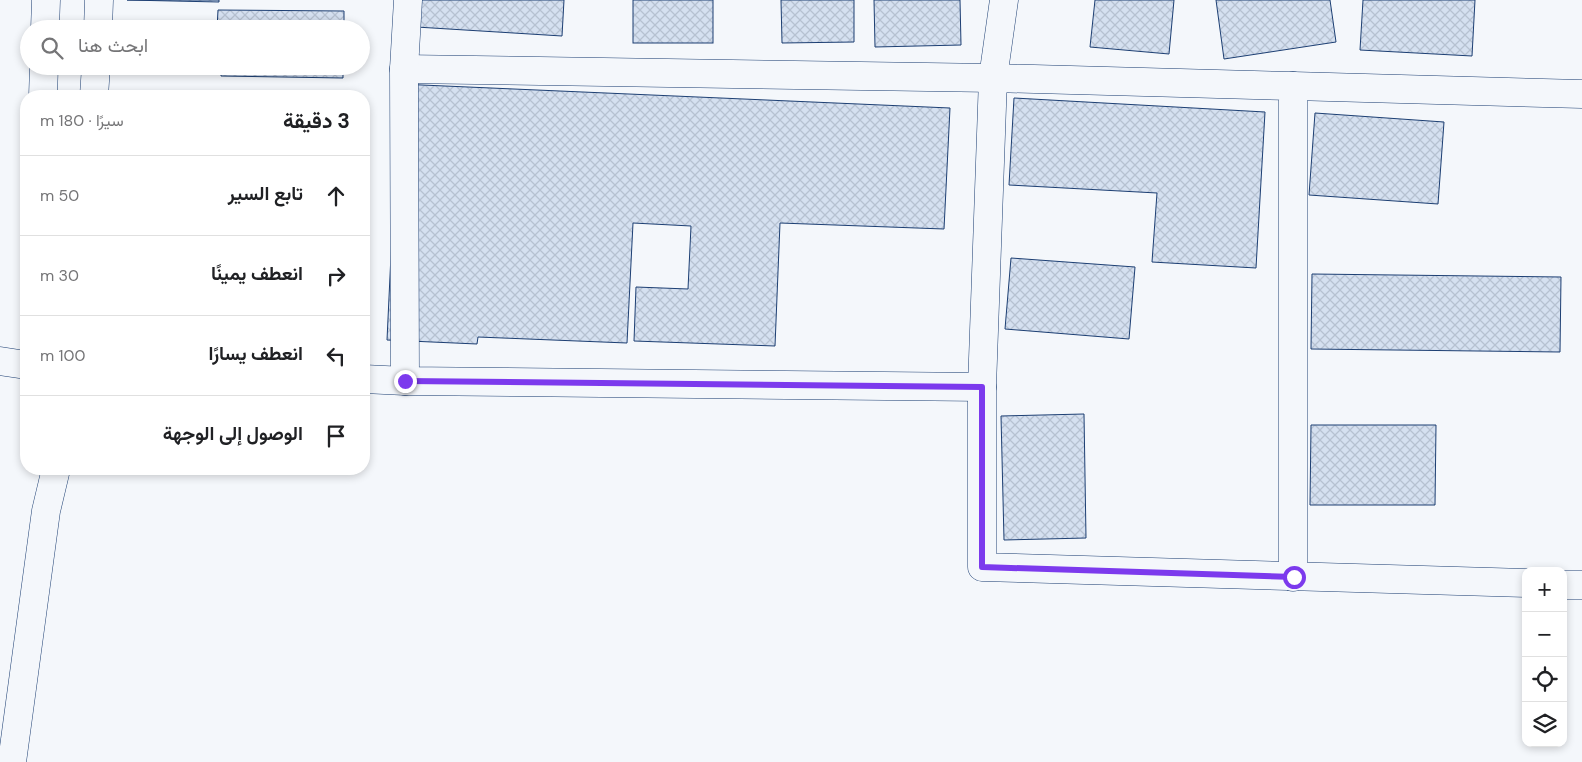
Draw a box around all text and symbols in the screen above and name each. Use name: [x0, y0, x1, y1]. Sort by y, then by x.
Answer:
search box: [20, 20, 370, 75]
text: ابحث هنا: [78, 33, 148, 58]
icon: search: [38, 34, 66, 62]
text: 3 دقيقة: [283, 107, 350, 135]
text: سيرًا · 180 m: [40, 110, 124, 131]
text: تابع السير: [228, 181, 303, 206]
icon: ahead: [322, 182, 350, 210]
text: 50 m: [40, 185, 79, 206]
text: انعطف يمينًا: [211, 261, 303, 286]
icon: right: [322, 262, 350, 290]
text: 30 m: [40, 265, 79, 286]
text: انعطف يسارًا: [209, 341, 303, 366]
icon: left: [322, 342, 350, 370]
text: 100 m: [40, 345, 85, 366]
route end: [394, 370, 417, 393]
text: الوصول إلى الوجهة: [163, 421, 303, 446]
icon: arrive: [322, 422, 350, 450]
route start: [1283, 566, 1306, 589]
map controls: [1522, 567, 1567, 747]
button: +: [1522, 567, 1567, 612]
button: −: [1522, 612, 1567, 657]
button: locate: [1522, 657, 1567, 702]
button: layers: [1522, 702, 1567, 747]

